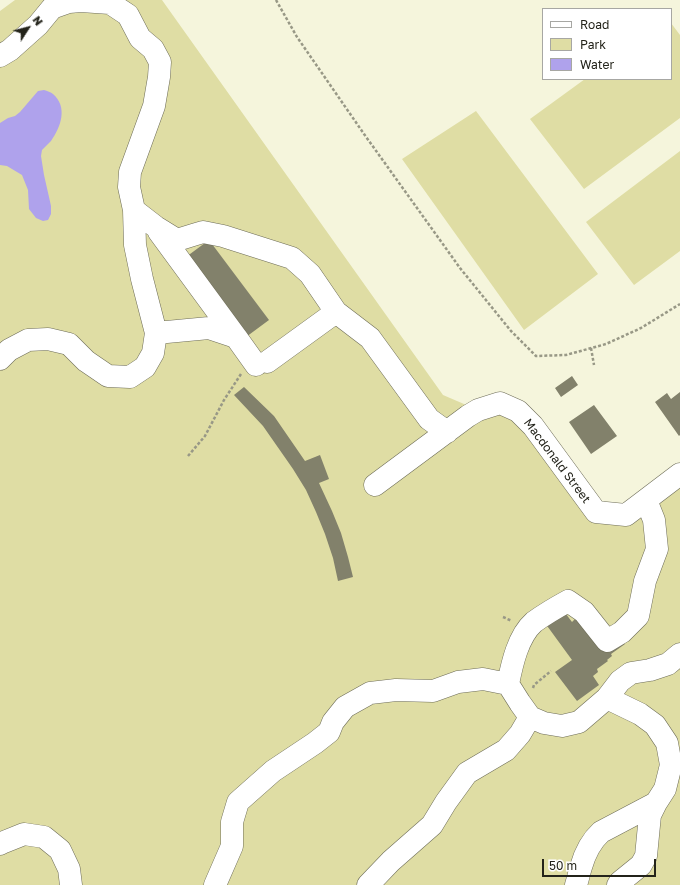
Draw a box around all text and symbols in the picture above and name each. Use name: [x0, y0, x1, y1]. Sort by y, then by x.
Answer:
north arrow: [8, 8, 48, 48]
legend: [542, 8, 672, 80]
text: N: [30, 13, 46, 28]
text: Road: [580, 17, 609, 32]
text: Park: [580, 37, 606, 52]
text: Water: [580, 57, 614, 72]
street label: Macdonald Street: [521, 416, 593, 506]
scale bar: [544, 851, 658, 877]
text: 50 m: [549, 858, 577, 873]

